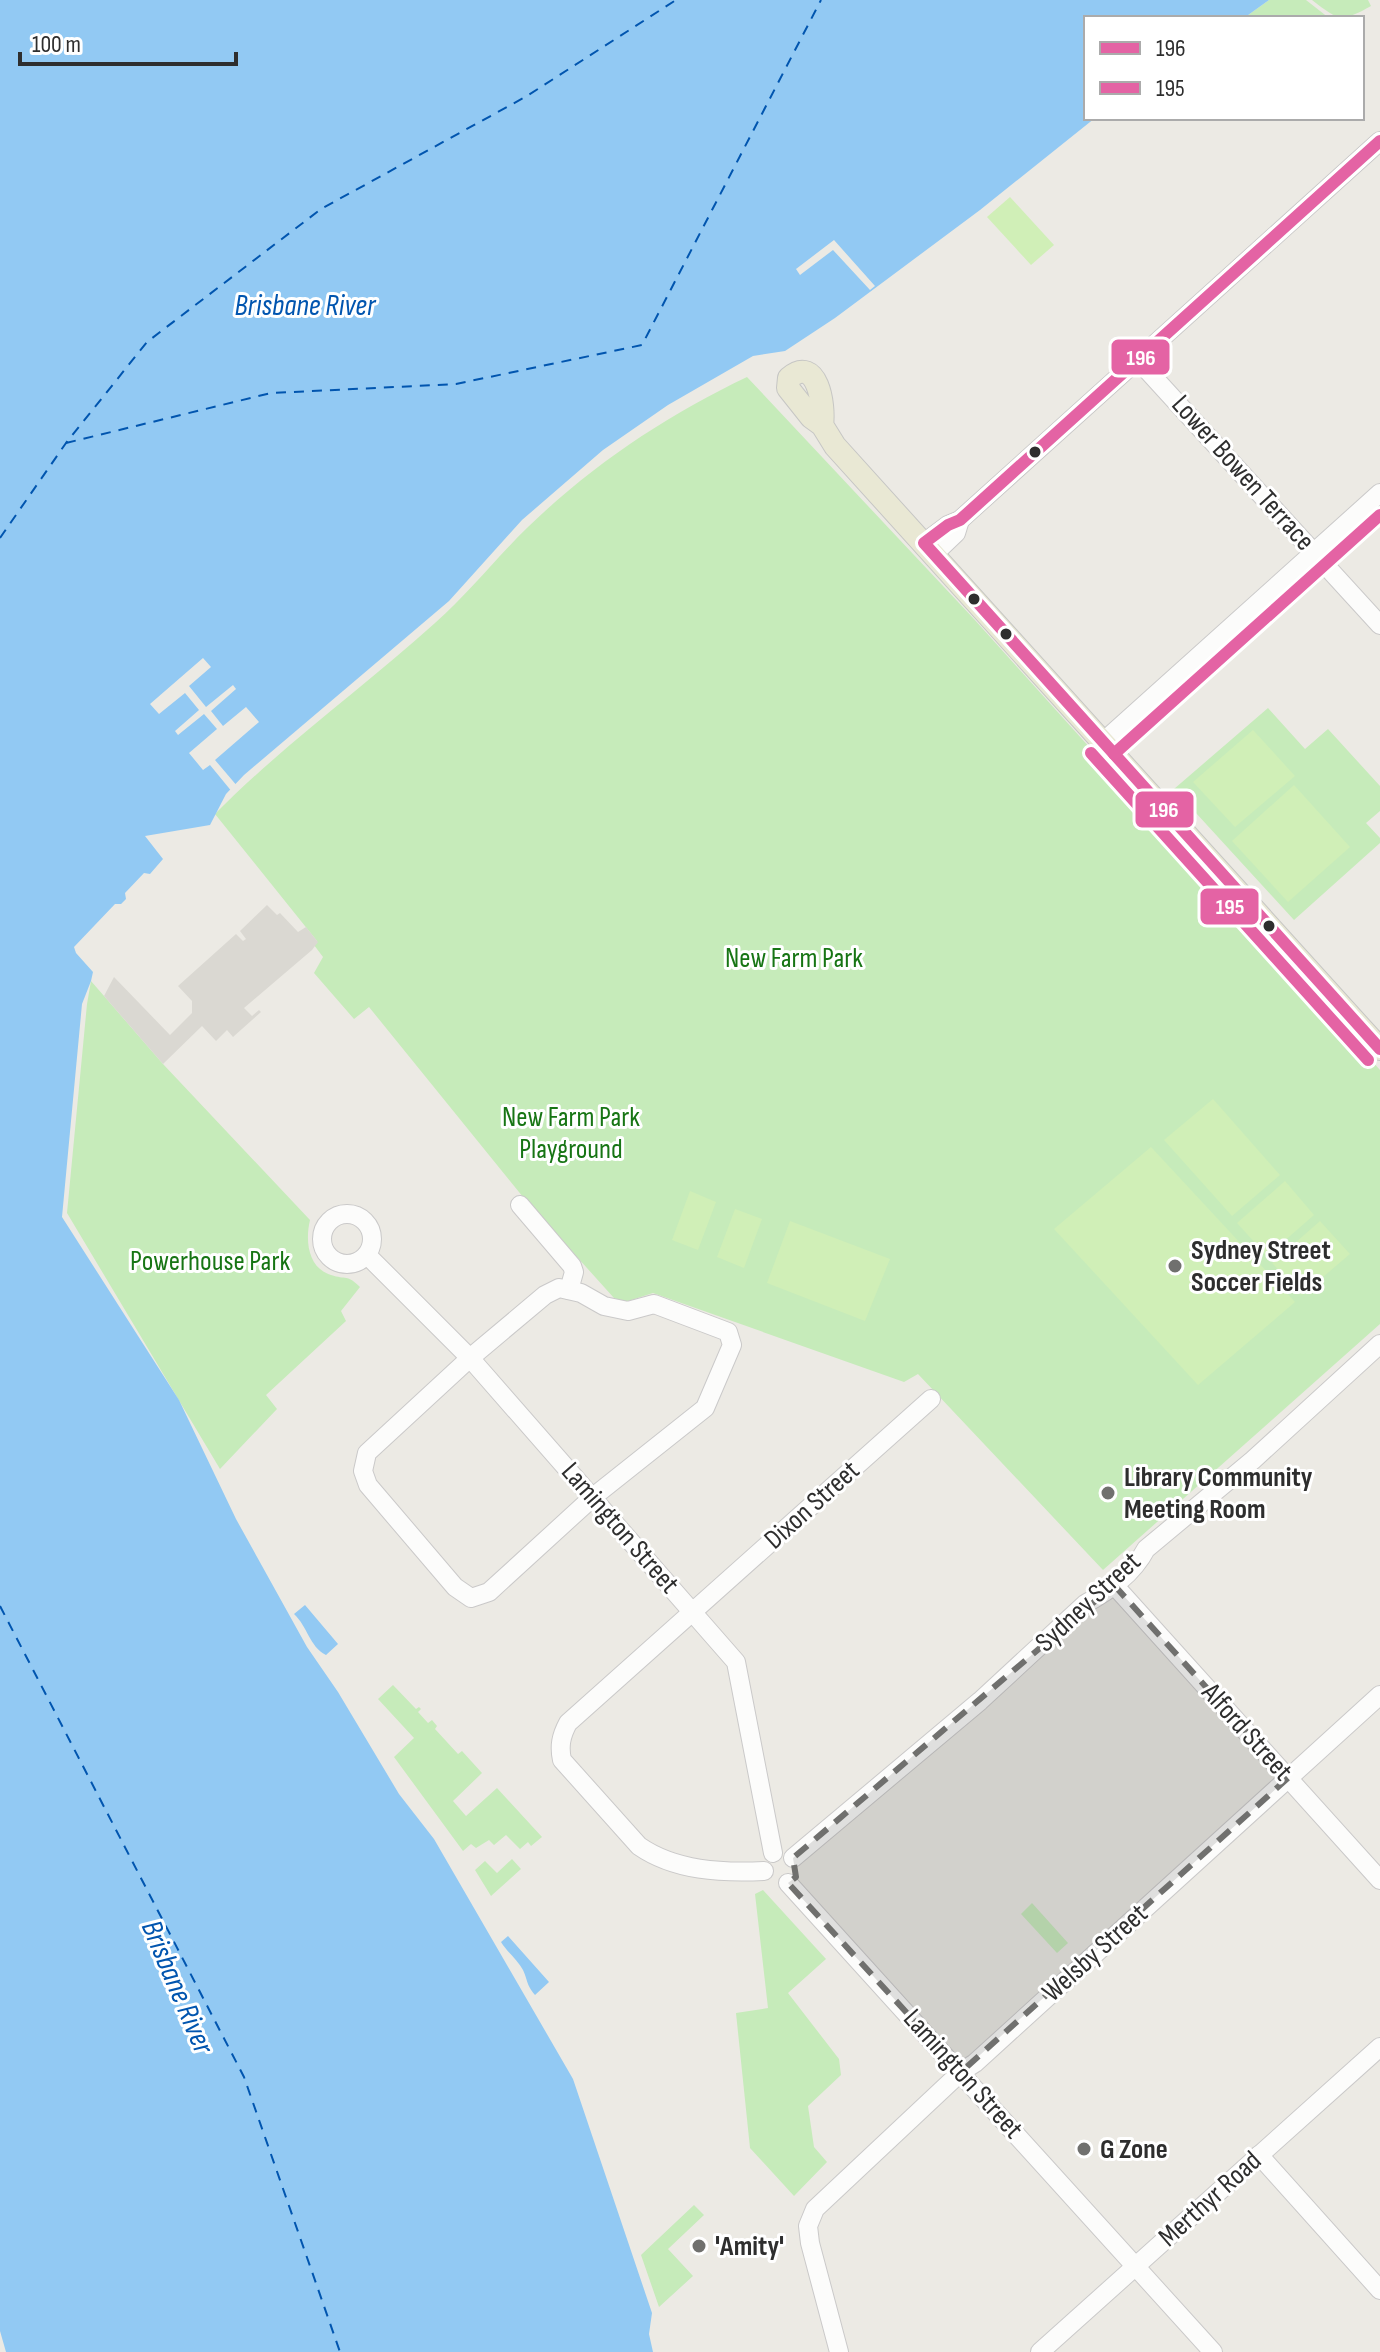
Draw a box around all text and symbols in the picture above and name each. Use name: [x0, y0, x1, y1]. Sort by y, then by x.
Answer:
scale bar: [20, 16, 236, 66]
legend: [1084, 16, 1364, 120]
text: 100 m: [32, 30, 81, 59]
text: 196: [1156, 34, 1186, 63]
text: 195: [1156, 74, 1185, 103]
water label: Brisbane River: [235, 288, 377, 324]
line badge: 196: [1110, 338, 1171, 376]
text: 196: [1126, 345, 1156, 372]
street label: Lower Bowen Terrace: [1165, 389, 1321, 557]
unlabelled marker: [1027, 444, 1043, 460]
unlabelled marker: [966, 591, 982, 607]
unlabelled marker: [998, 626, 1014, 642]
line badge: 196: [1134, 790, 1195, 829]
text: 196: [1149, 797, 1179, 824]
line badge: 195: [1199, 887, 1260, 926]
text: 195: [1216, 894, 1244, 921]
unlabelled marker: [1261, 918, 1277, 934]
park label: New Farm Park: [725, 942, 863, 975]
park label: New Farm Park Playground: [502, 1101, 640, 1166]
place label: Sydney Street Soccer Fields: [1191, 1234, 1331, 1299]
park label: Powerhouse Park: [130, 1245, 290, 1278]
marker: Sydney Street Soccer Fields: [1166, 1257, 1184, 1275]
street label: Dixon Street: [758, 1454, 866, 1556]
street label: Lamington Street: [554, 1456, 686, 1600]
place label: Library Community Meeting Room: [1124, 1461, 1313, 1526]
marker: Library Community Meeting Room: [1099, 1484, 1117, 1502]
street label: Sydney Street: [1029, 1545, 1147, 1659]
street label: Alford Street: [1194, 1676, 1299, 1787]
street label: Welsby Street: [1036, 1897, 1154, 2009]
water label: Brisbane River: [133, 1915, 222, 2060]
street label: Lamington Street: [896, 2002, 1030, 2146]
place label: G Zone: [1100, 2133, 1168, 2166]
marker: G Zone: [1075, 2140, 1093, 2158]
street label: Merthyr Road: [1152, 2144, 1268, 2254]
place label: 'Amity': [715, 2230, 784, 2263]
marker: 'Amity': [690, 2237, 708, 2255]

